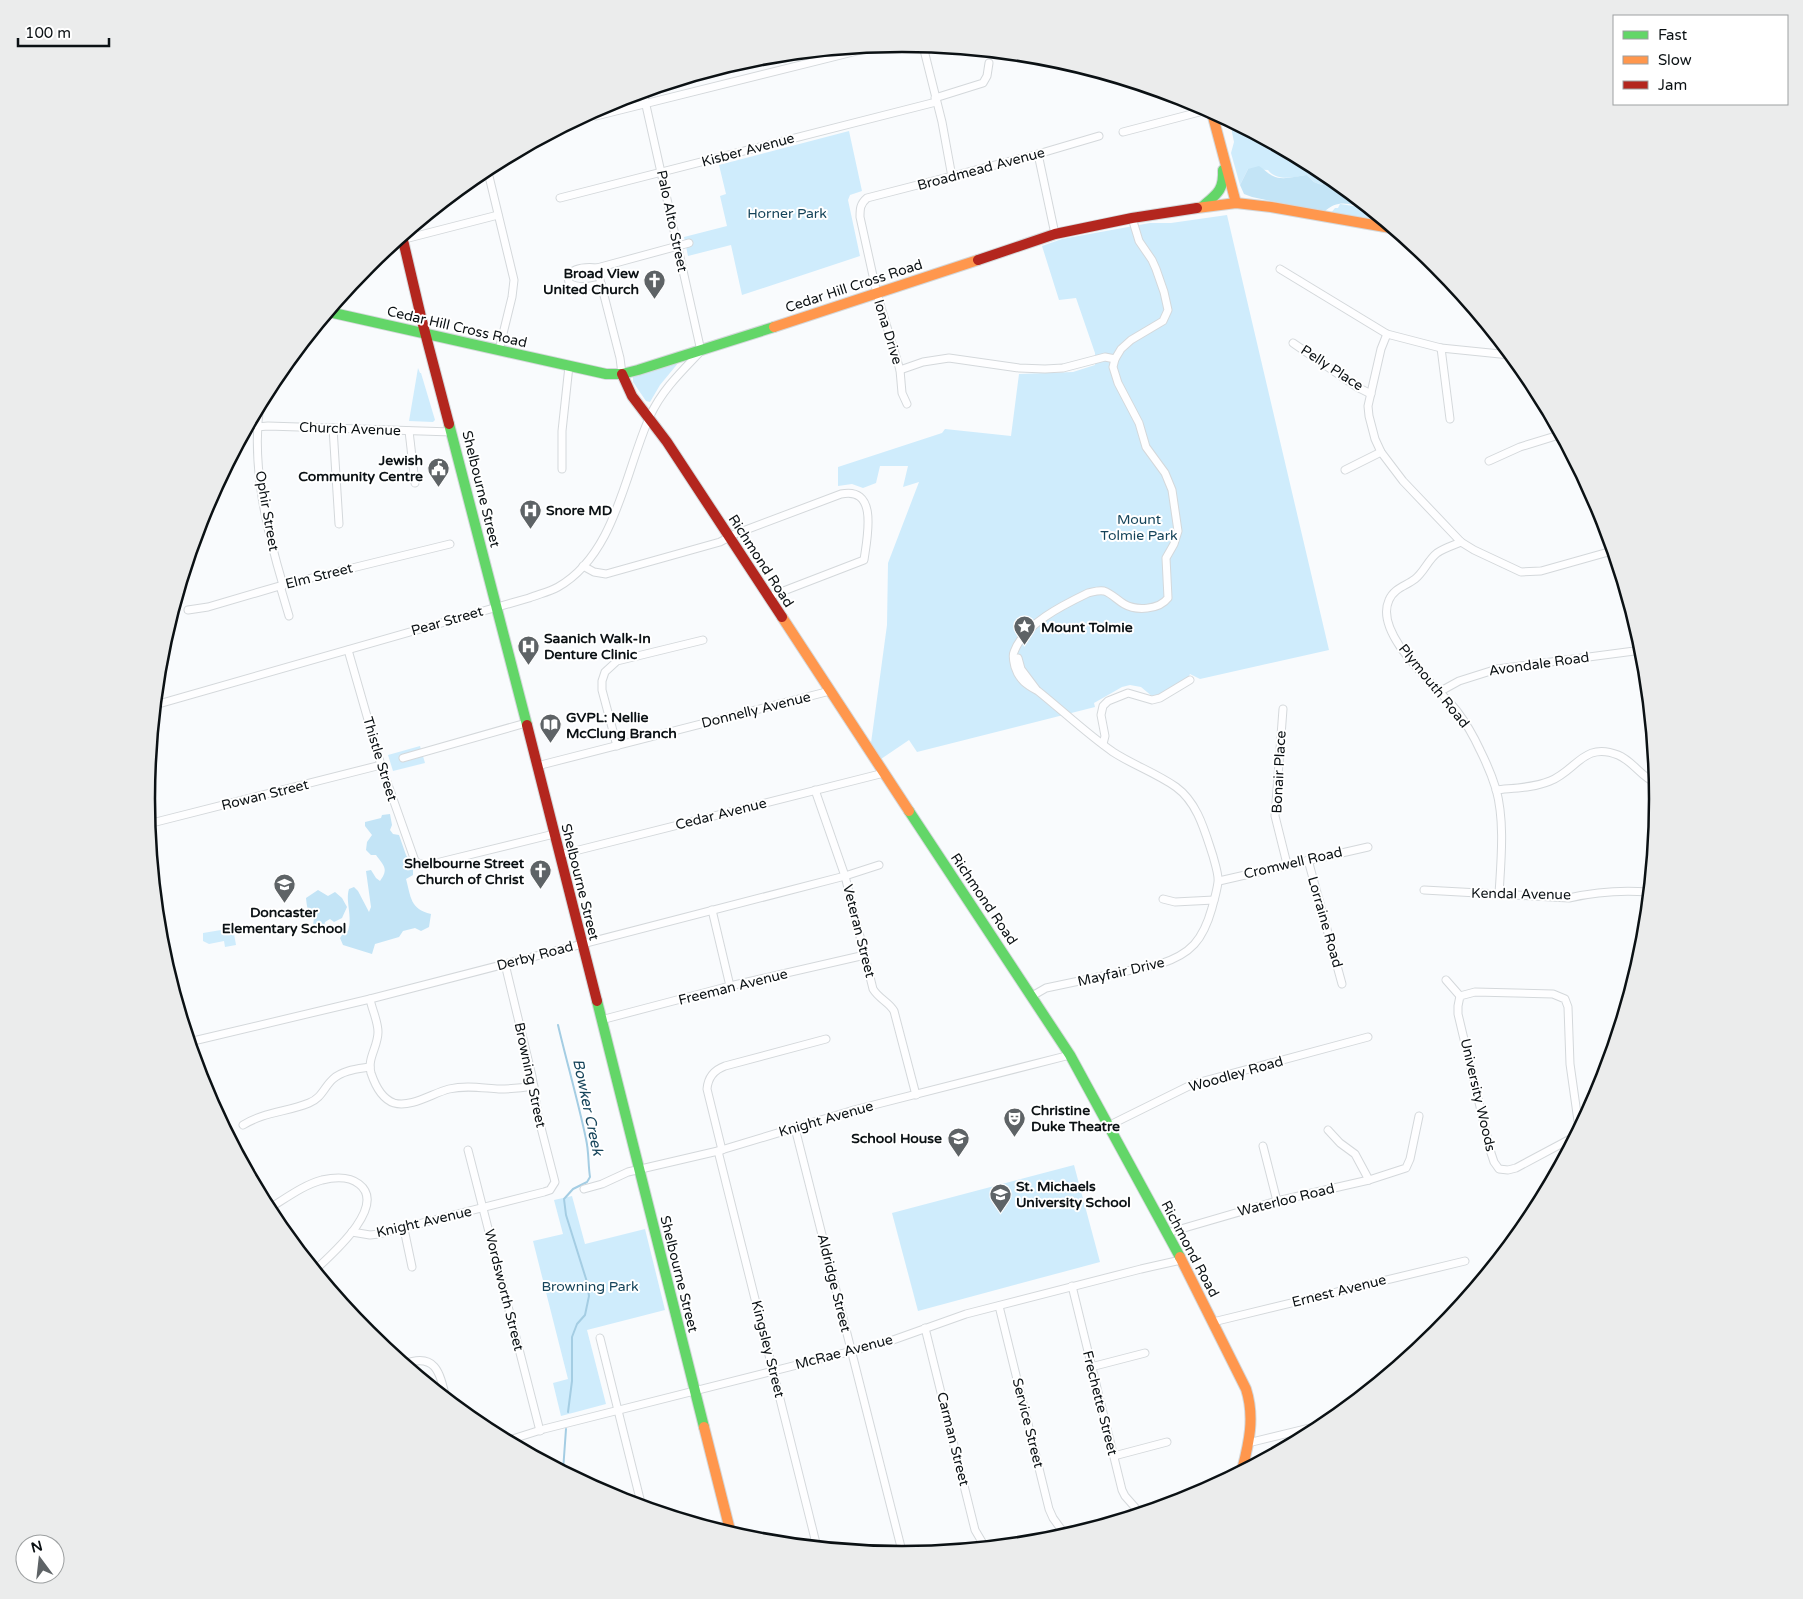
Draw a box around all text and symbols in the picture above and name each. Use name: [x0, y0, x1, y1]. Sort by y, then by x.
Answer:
scale bar: [18, 15, 109, 47]
legend: [1613, 15, 1788, 105]
text: 100 m: [25, 24, 71, 42]
text: Fast: [1658, 26, 1688, 44]
text: Slow: [1658, 51, 1692, 69]
text: Jam: [1658, 76, 1687, 94]
street label: Kisber Avenue: [700, 129, 796, 171]
street label: Broadmead Avenue: [915, 144, 1047, 194]
street label: Palo Alto Street: [653, 168, 691, 274]
park label: Horner Park: [747, 205, 827, 222]
street label: Cedar Hill Cross Road: [783, 256, 925, 316]
place label: Broad View United Church: [543, 265, 639, 298]
church icon: Broad View United Church: [643, 269, 667, 300]
street label: Iona Drive: [870, 298, 906, 367]
street label: Cedar Hill Cross Road: [385, 303, 529, 351]
street label: Pelly Place: [1297, 341, 1367, 395]
street label: Church Avenue: [299, 419, 401, 439]
street label: Shelbourne Street: [458, 429, 504, 550]
place label: Jewish Community Centre: [298, 452, 423, 485]
public building icon: Jewish Community Centre: [427, 456, 451, 487]
street label: Ophir Street: [252, 470, 283, 553]
hospital icon: Snore MD: [518, 498, 542, 529]
place label: Snore MD: [546, 502, 613, 519]
park label: Mount Tolmie Park: [1100, 511, 1178, 544]
street label: Richmond Road: [725, 512, 797, 610]
street label: Elm Street: [284, 559, 355, 593]
street label: Pear Street: [409, 602, 486, 639]
place icon: Mount Tolmie: [1013, 615, 1037, 646]
place label: Mount Tolmie: [1041, 619, 1133, 636]
place label: Saanich Walk-In Denture Clinic: [544, 630, 651, 663]
hospital icon: Saanich Walk-In Denture Clinic: [516, 634, 540, 665]
street label: Plymouth Road: [1395, 641, 1473, 731]
street label: Avondale Road: [1488, 649, 1590, 679]
street label: Donnelly Avenue: [700, 688, 812, 732]
place label: GVPL: Nellie McClung Branch: [566, 709, 677, 742]
library icon: GVPL: Nellie McClung Branch: [538, 713, 562, 744]
street label: Thistle Street: [359, 715, 401, 804]
street label: Bonair Place: [1268, 730, 1290, 814]
street label: Rowan Street: [220, 776, 311, 814]
street label: Cedar Avenue: [674, 794, 768, 834]
street label: Shelbourne Street: [557, 822, 603, 943]
street label: Cromwell Road: [1242, 843, 1344, 883]
street label: Richmond Road: [947, 850, 1021, 948]
place label: Shelbourne Street Church of Christ: [404, 855, 525, 888]
church icon: Shelbourne Street Church of Christ: [528, 859, 552, 890]
school or university icon: Doncaster Elementary School: [272, 872, 296, 903]
street label: Lorraine Road: [1304, 875, 1346, 969]
street label: Veteran Street: [839, 883, 879, 980]
street label: Kendal Avenue: [1471, 885, 1571, 903]
place label: Doncaster Elementary School: [222, 904, 346, 937]
street label: Derby Road: [495, 938, 575, 974]
street label: Mayfair Drive: [1076, 954, 1166, 990]
street label: Freeman Avenue: [677, 965, 790, 1009]
street label: Browning Street: [511, 1021, 550, 1130]
street label: University Woods: [1457, 1037, 1499, 1154]
street label: Woodley Road: [1187, 1052, 1285, 1096]
water label: Bowker Creek: [569, 1057, 607, 1159]
street label: Knight Avenue: [777, 1097, 875, 1141]
place label: Christine Duke Theatre: [1031, 1102, 1120, 1135]
theatre icon: Christine Duke Theatre: [1003, 1106, 1027, 1137]
school or university icon: School House: [946, 1126, 970, 1157]
place label: School House: [851, 1130, 942, 1147]
place label: St. Michaels University School: [1016, 1178, 1131, 1211]
street label: Waterloo Road: [1236, 1180, 1336, 1220]
school or university icon: St. Michaels University School: [988, 1182, 1012, 1213]
street label: Richmond Road: [1157, 1198, 1223, 1300]
street label: Knight Avenue: [374, 1203, 474, 1241]
street label: Shelbourne Street: [656, 1214, 702, 1335]
street label: Wordsworth Street: [481, 1227, 528, 1353]
street label: Aldridge Street: [814, 1232, 855, 1335]
street label: Ernest Avenue: [1290, 1271, 1388, 1311]
park label: Browning Park: [541, 1278, 639, 1295]
street label: Kingsley Street: [748, 1299, 788, 1400]
street label: McRae Avenue: [793, 1331, 895, 1373]
street label: Frechette Street: [1079, 1349, 1121, 1458]
street label: Service Street: [1009, 1376, 1048, 1470]
street label: Carman Street: [933, 1390, 973, 1488]
north arrow: [15, 1534, 65, 1584]
text: N: [29, 1537, 44, 1557]

